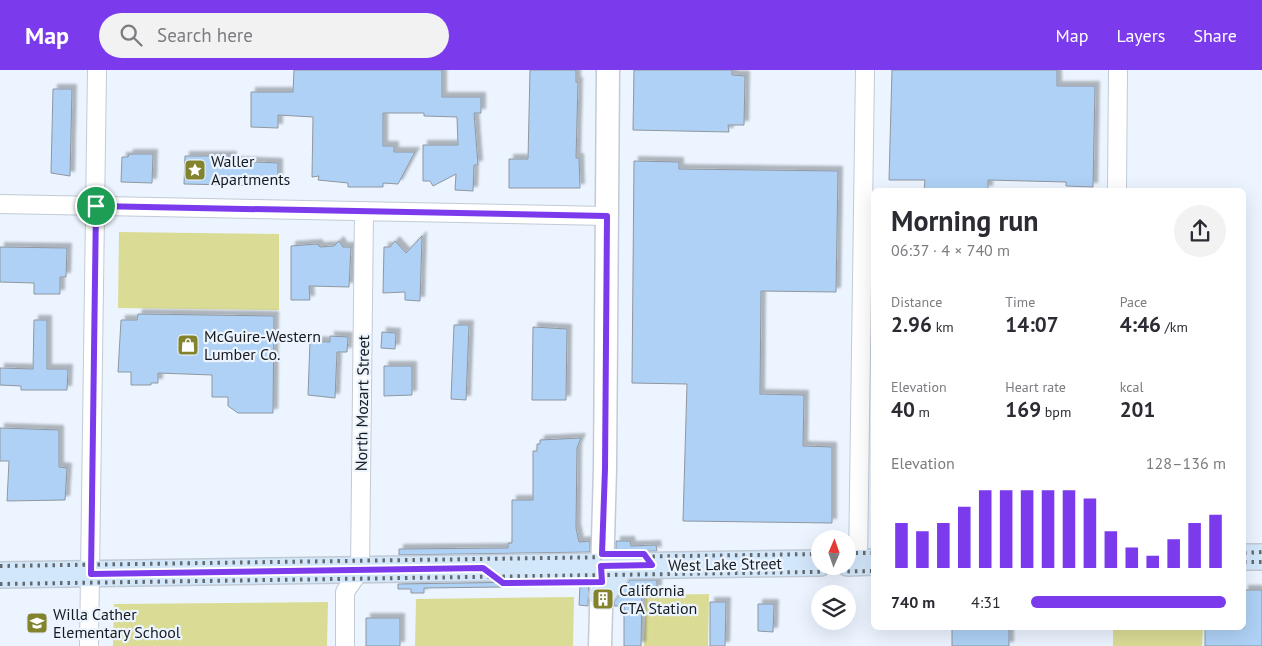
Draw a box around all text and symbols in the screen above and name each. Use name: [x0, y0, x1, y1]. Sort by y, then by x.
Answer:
search box: [99, 13, 449, 58]
text: Map: [25, 20, 69, 51]
icon: search: [117, 21, 145, 49]
text: Search here: [157, 23, 253, 47]
text: Map: [1056, 24, 1088, 47]
text: Layers: [1116, 24, 1165, 47]
text: Share: [1193, 24, 1237, 47]
place label: Waller Apartments: [211, 151, 291, 189]
place icon: Waller Apartments: [183, 158, 207, 182]
pin: [75, 185, 117, 227]
icon: arrive: [82, 192, 110, 220]
text: Morning run: [891, 202, 1039, 239]
button: share: [1174, 205, 1226, 257]
text: 06:37 · 4 × 740 m: [891, 240, 1010, 260]
text: Distance: [891, 293, 942, 311]
text: Time: [1005, 293, 1035, 311]
text: Pace: [1120, 293, 1147, 311]
text: 2.96: [891, 311, 932, 338]
text: 14:07: [1005, 311, 1059, 338]
text: 4:46: [1120, 311, 1161, 338]
text: km: [932, 318, 954, 336]
text: /km: [1161, 318, 1188, 336]
place label: McGuire-Western Lumber Co.: [204, 326, 321, 364]
shop icon: McGuire-Western Lumber Co.: [176, 333, 200, 357]
street label: North Mozart Street: [351, 334, 373, 471]
text: Elevation: [891, 378, 947, 396]
text: Heart rate: [1005, 378, 1066, 396]
text: kcal: [1120, 378, 1144, 396]
text: 40: [891, 396, 915, 423]
text: 169: [1005, 396, 1041, 423]
text: 201: [1120, 396, 1155, 423]
text: m: [915, 403, 930, 421]
text: bpm: [1041, 403, 1071, 421]
text: Elevation: [891, 453, 955, 473]
text: 128–136 m: [1146, 453, 1226, 473]
north arrow: [811, 530, 856, 575]
map controls: [811, 530, 856, 630]
street label: West Lake Street: [668, 553, 783, 575]
place label: California CTA Station: [619, 580, 697, 618]
button: layers: [811, 585, 856, 630]
building icon: California CTA Station: [591, 587, 615, 611]
text: 740 m: [891, 592, 935, 612]
text: 4:31: [971, 592, 1001, 612]
place label: Willa Cather Elementary School: [53, 604, 181, 642]
school or university icon: Willa Cather Elementary School: [25, 611, 49, 635]

